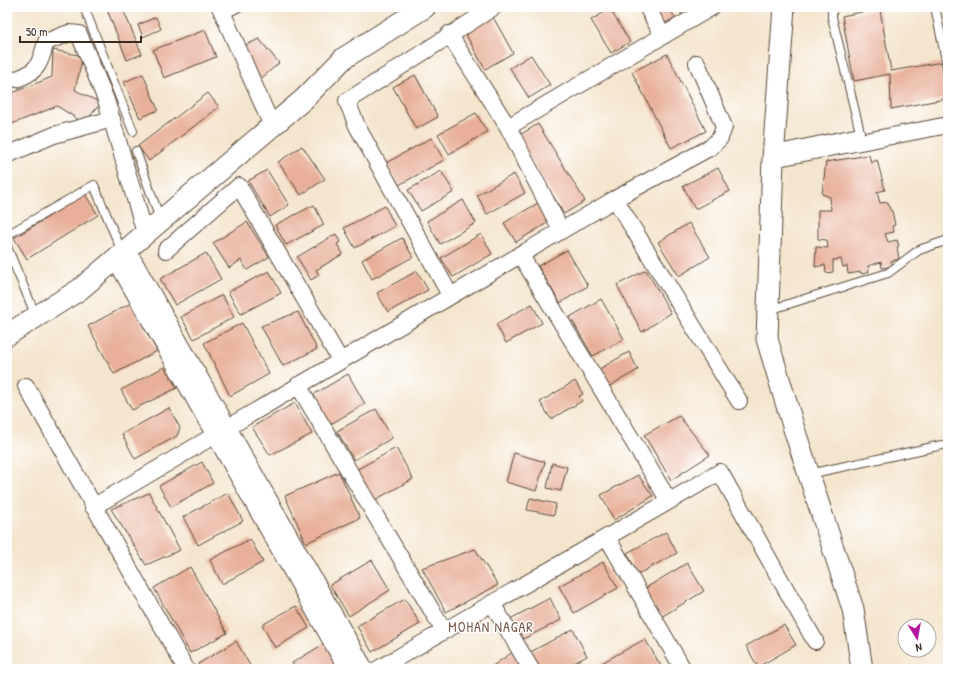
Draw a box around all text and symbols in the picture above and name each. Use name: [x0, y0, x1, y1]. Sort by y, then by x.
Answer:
scale bar: [20, 18, 141, 44]
text: 50 m: [26, 23, 47, 40]
district label: MOHAN NAGAR: [448, 617, 534, 636]
north arrow: [897, 618, 937, 658]
text: N: [915, 640, 923, 655]

